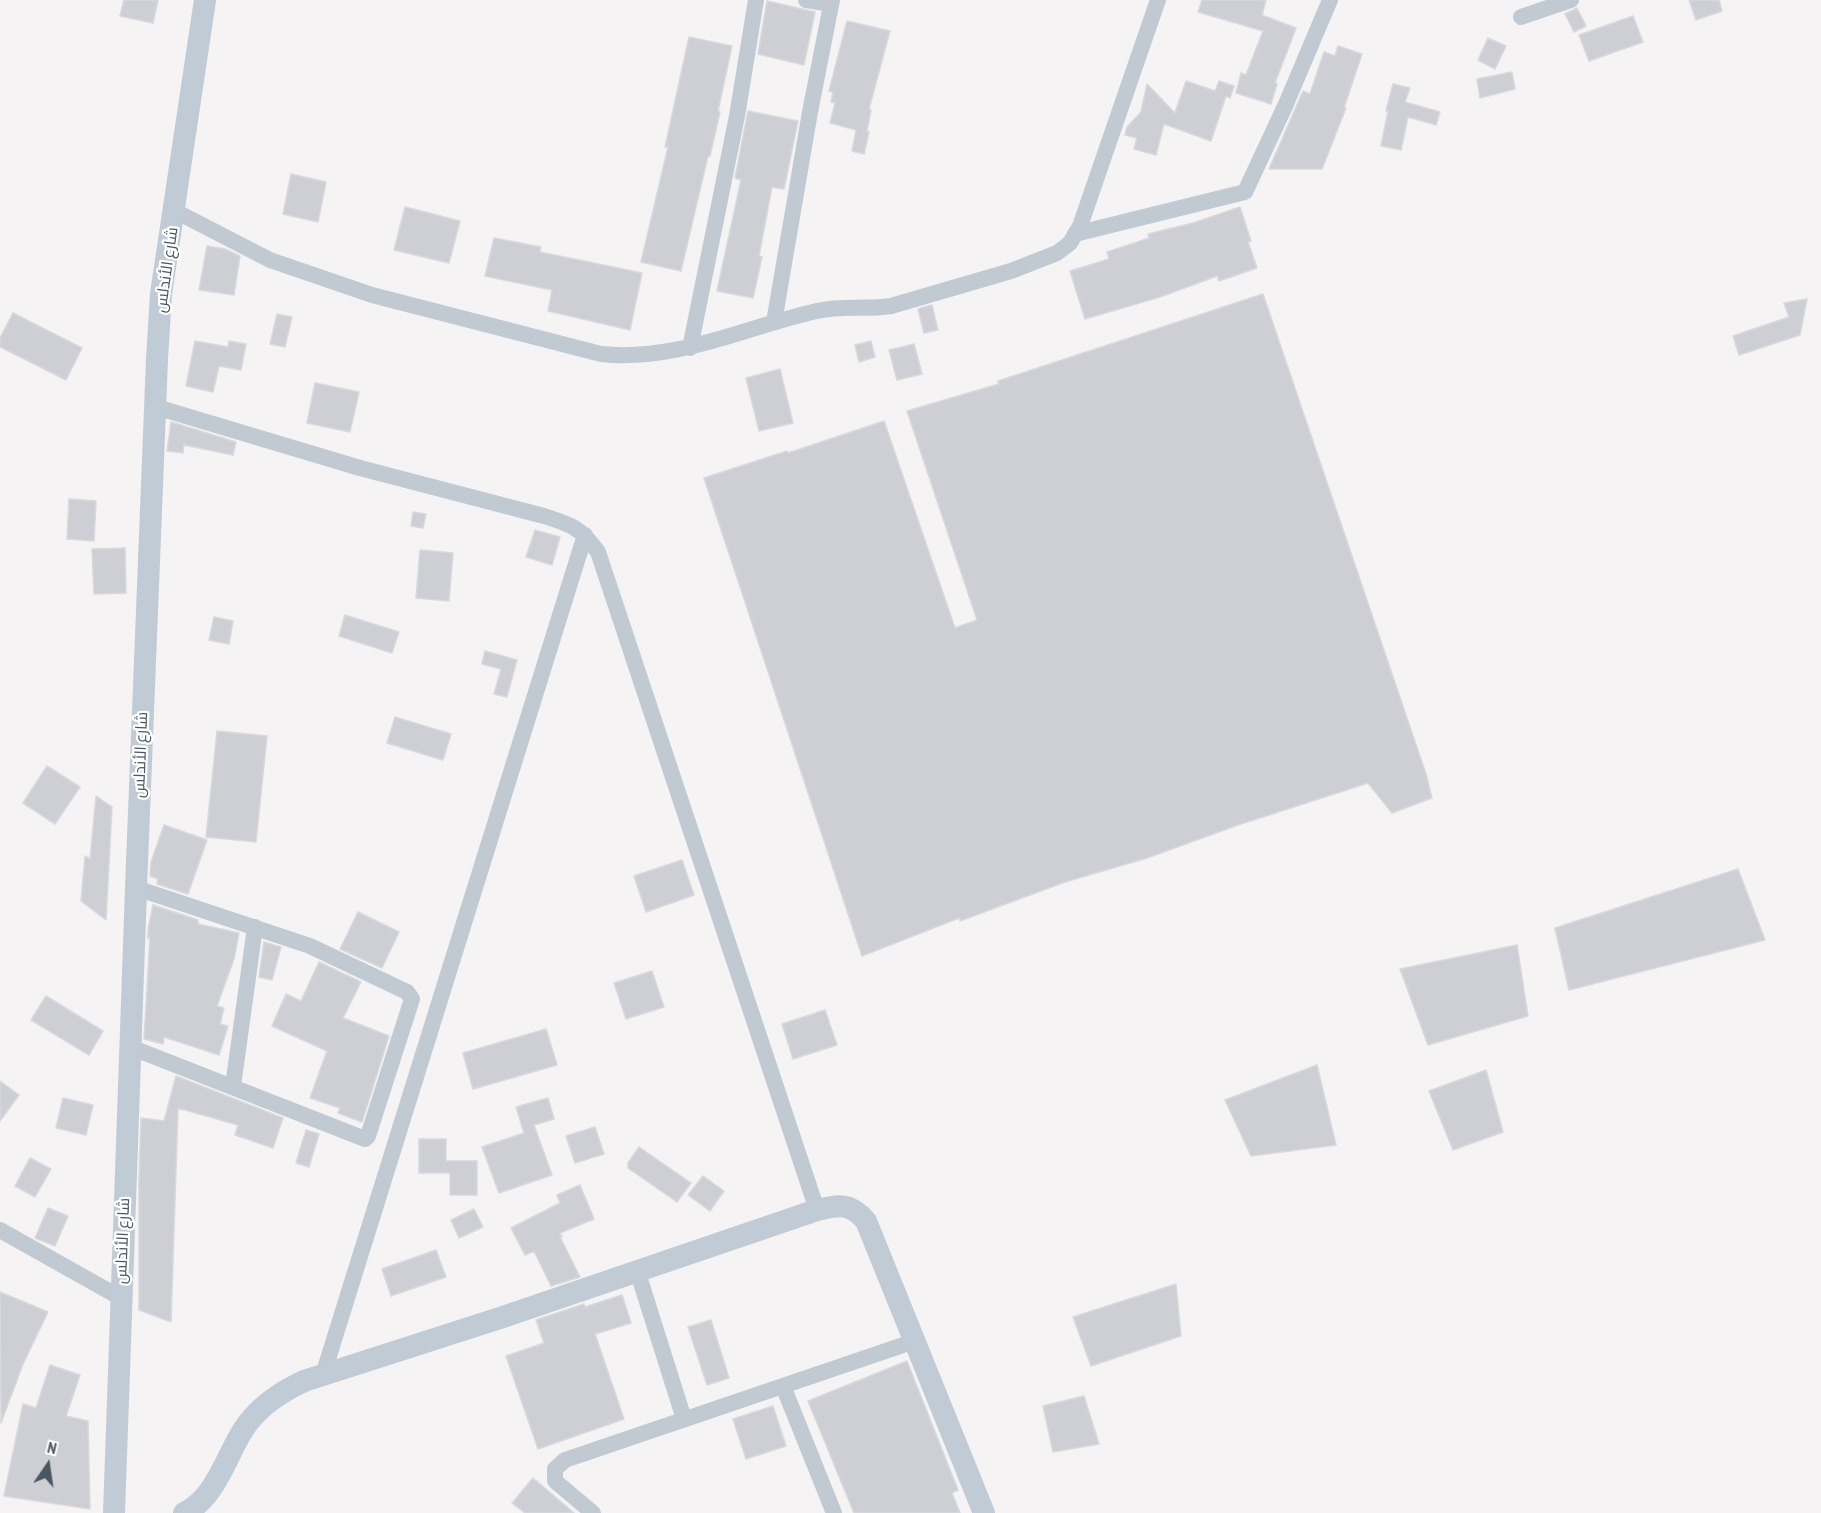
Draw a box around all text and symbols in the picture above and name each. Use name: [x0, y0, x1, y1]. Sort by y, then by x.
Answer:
street label: شارع الأندلس: [151, 226, 183, 314]
street label: شارع الأندلس: [130, 712, 152, 798]
street label: شارع الأندلس: [112, 1198, 134, 1284]
north arrow: [18, 1435, 78, 1495]
text: N: [46, 1437, 59, 1458]

